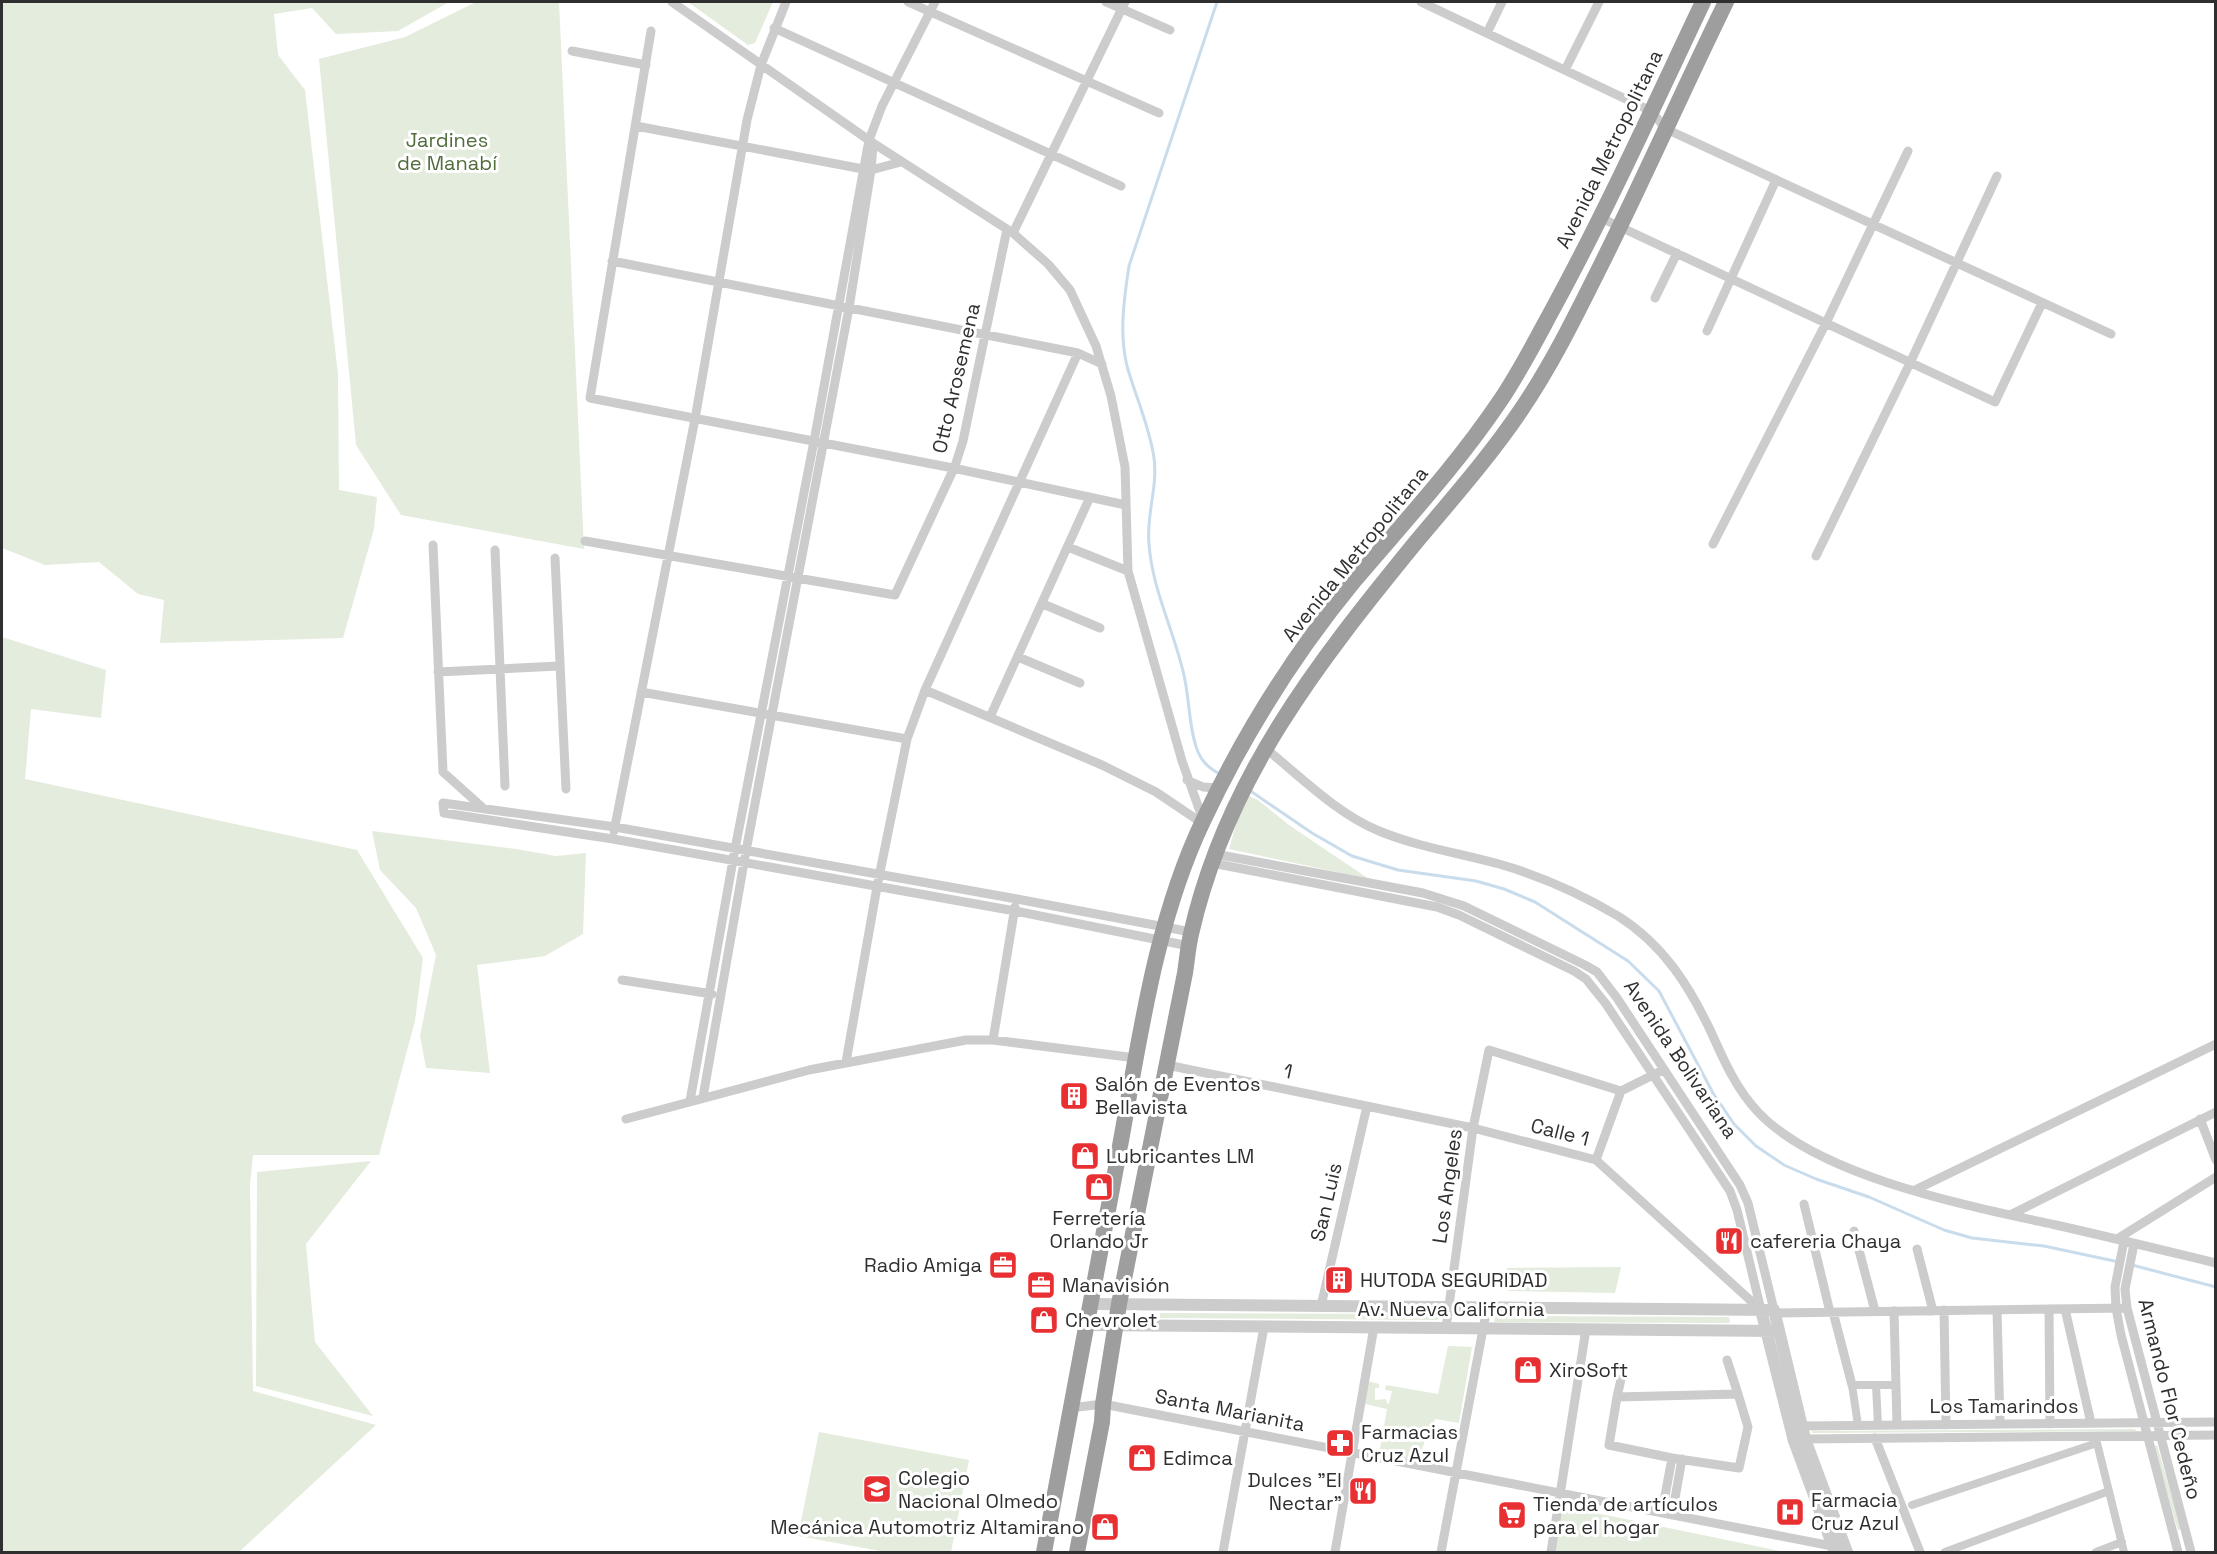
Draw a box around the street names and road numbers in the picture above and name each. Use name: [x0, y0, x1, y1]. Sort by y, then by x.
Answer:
street label: Avenida Metropolitana: [1550, 45, 1668, 253]
street label: Otto Arosemena: [926, 300, 986, 456]
street label: Avenida Metropolitana: [1276, 461, 1434, 647]
street label: Avenida Bolivariana: [1618, 975, 1744, 1143]
street label: 1: [1281, 1057, 1295, 1085]
street label: Calle 1: [1528, 1112, 1592, 1152]
street label: Los Angeles: [1426, 1127, 1468, 1245]
street label: San Luis: [1304, 1160, 1348, 1244]
street label: Av. Nueva California: [1358, 1296, 1544, 1322]
street label: Armando Flor Cedeño: [2132, 1296, 2208, 1502]
street label: Santa Marianita: [1153, 1383, 1307, 1437]
street label: Los Tamarindos: [1929, 1393, 2079, 1419]

